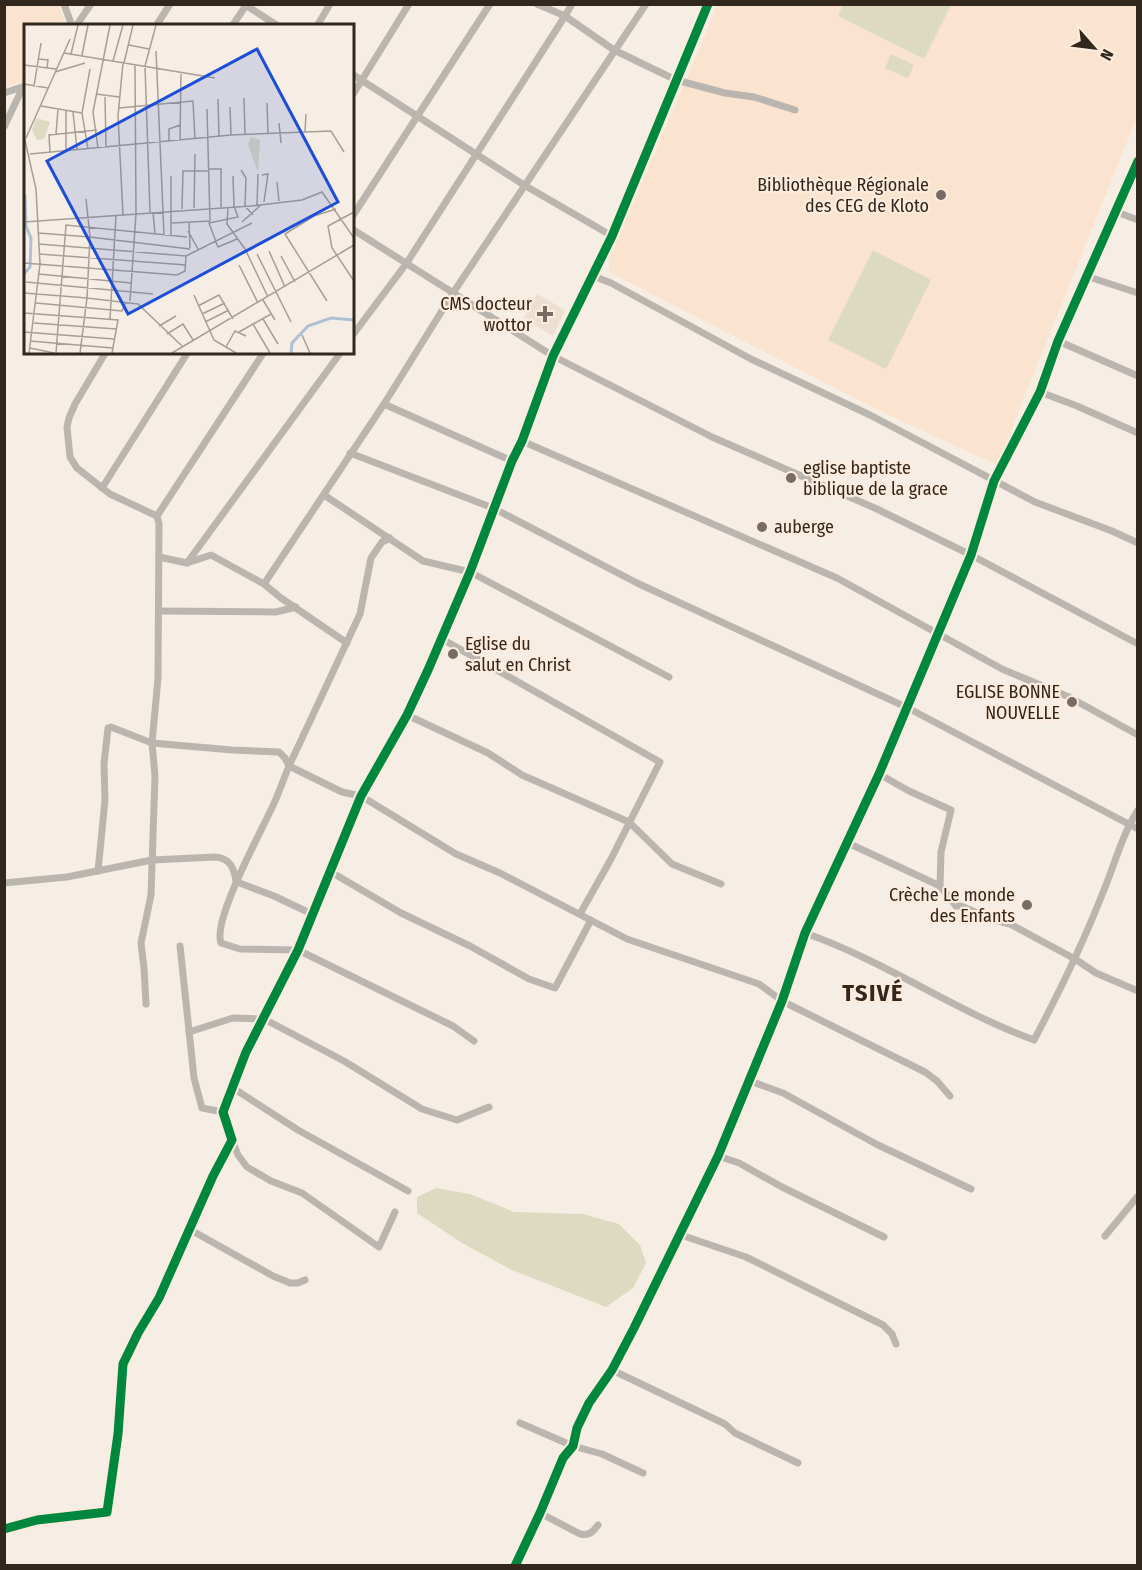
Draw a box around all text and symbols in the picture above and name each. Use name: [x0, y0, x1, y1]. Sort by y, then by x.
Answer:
north arrow: [1064, 18, 1124, 78]
inset map: [24, 24, 354, 354]
text: N: [1096, 46, 1117, 64]
place label: Bibliothèque Régionale des CEG de Kloto: [757, 174, 929, 217]
marker: Bibliothèque Régionale des CEG de Kloto: [934, 188, 948, 202]
place label: CMS docteur wottor: [440, 293, 533, 336]
marker: CMS docteur wottor: [536, 305, 554, 323]
place label: eglise baptiste biblique de la grace: [803, 457, 948, 500]
marker: eglise baptiste biblique de la grace: [784, 471, 798, 485]
place label: auberge: [774, 516, 834, 538]
marker: auberge: [755, 520, 769, 534]
place label: Eglise du salut en Christ: [465, 633, 571, 676]
marker: Eglise du salut en Christ: [446, 647, 460, 661]
place label: EGLISE BONNE NOUVELLE: [956, 681, 1060, 724]
marker: EGLISE BONNE NOUVELLE: [1065, 695, 1079, 709]
place label: Crèche Le monde des Enfants: [889, 884, 1015, 927]
marker: Crèche Le monde des Enfants: [1020, 898, 1034, 912]
district label: TSIVÉ: [842, 978, 904, 1007]

